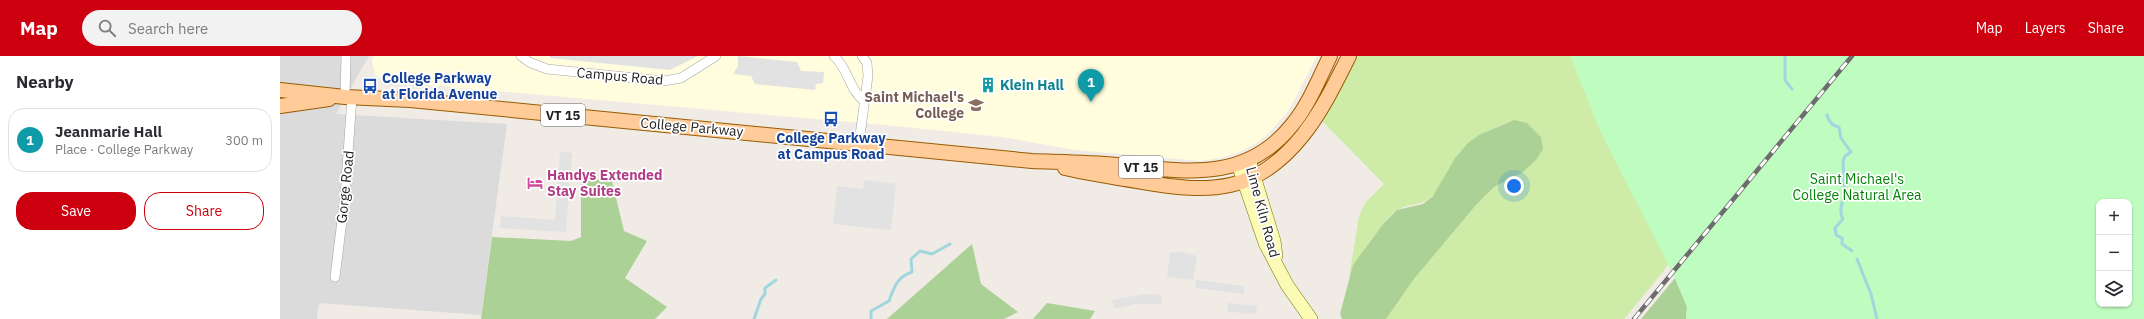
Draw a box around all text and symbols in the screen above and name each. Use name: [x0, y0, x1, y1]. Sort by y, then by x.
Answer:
search box: [82, 10, 362, 46]
text: Map: [20, 16, 58, 40]
icon: search: [96, 17, 118, 39]
text: Search here: [128, 19, 208, 38]
text: Map: [1976, 19, 2003, 37]
text: Layers: [2025, 19, 2066, 37]
text: Share: [2088, 19, 2124, 37]
street label: Campus Road: [576, 63, 664, 89]
place label: College Parkway at Florida Avenue: [382, 69, 497, 103]
pin: 1: [1078, 69, 1104, 102]
text: Nearby: [16, 71, 74, 93]
building icon: Klein Hall: [979, 76, 997, 94]
place label: Klein Hall: [1000, 76, 1064, 94]
bus stop icon: College Parkway at Florida Avenue: [361, 77, 379, 95]
place label: Saint Michael's College: [864, 88, 964, 122]
school or university icon: Saint Michael's College: [967, 96, 985, 114]
road number: VT 15: [541, 104, 585, 126]
bus stop icon: College Parkway at Campus Road: [822, 110, 840, 128]
street label: College Parkway: [640, 114, 744, 140]
text: Jeanmarie Hall: [55, 122, 162, 141]
place label: College Parkway at Campus Road: [776, 129, 886, 163]
text: 1: [26, 132, 34, 149]
text: 300 m: [225, 132, 263, 149]
text: Place · College Parkway: [55, 141, 193, 158]
street label: Gorge Road: [332, 150, 358, 224]
road number: VT 15: [1119, 156, 1163, 178]
street label: Lime Kiln Road: [1242, 165, 1284, 259]
place label: Handys Extended Stay Suites: [547, 166, 662, 200]
park label: Saint Michael's College Natural Area: [1792, 170, 1922, 204]
hotel icon: Handys Extended Stay Suites: [526, 174, 544, 192]
your location: [1504, 176, 1524, 196]
button: Save: [16, 192, 136, 230]
button: Share: [144, 192, 264, 230]
map controls: [2096, 199, 2132, 307]
button: +: [2096, 199, 2132, 235]
button: −: [2096, 235, 2132, 271]
button: layers: [2096, 271, 2132, 307]

